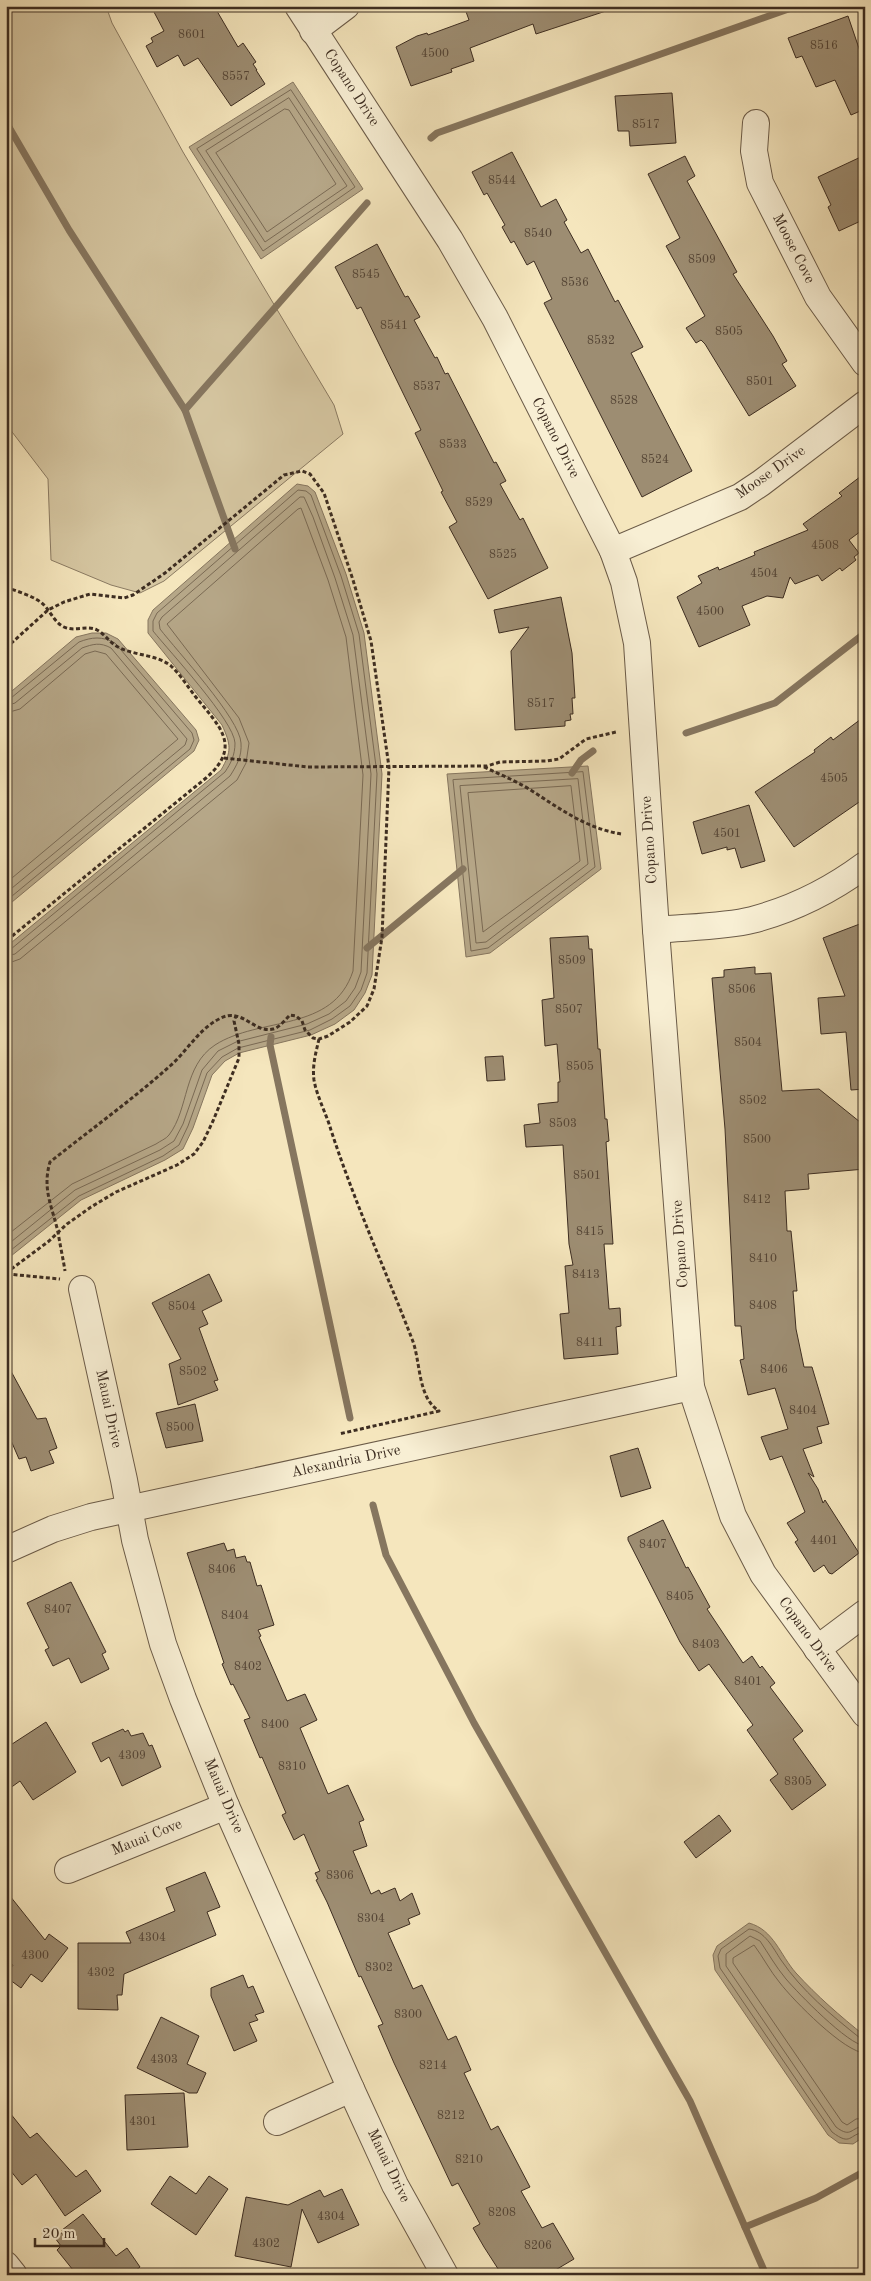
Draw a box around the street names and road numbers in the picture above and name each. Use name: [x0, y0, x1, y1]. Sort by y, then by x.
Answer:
street label: Copano Drive: [321, 47, 381, 129]
street label: Moose Cove: [769, 212, 817, 286]
street label: Copano Drive: [528, 395, 582, 481]
street label: Moose Drive: [733, 444, 809, 502]
street label: Copano Drive: [639, 795, 661, 885]
street label: Copano Drive: [670, 1199, 692, 1289]
street label: Mauai Drive: [92, 1368, 124, 1450]
street label: Alexandria Drive: [290, 1443, 402, 1481]
street label: Copano Drive: [775, 1595, 839, 1675]
street label: Mauai Drive: [201, 1756, 246, 1836]
street label: Mauai Cove: [110, 1817, 185, 1859]
street label: Mauai Drive: [364, 2127, 412, 2205]

